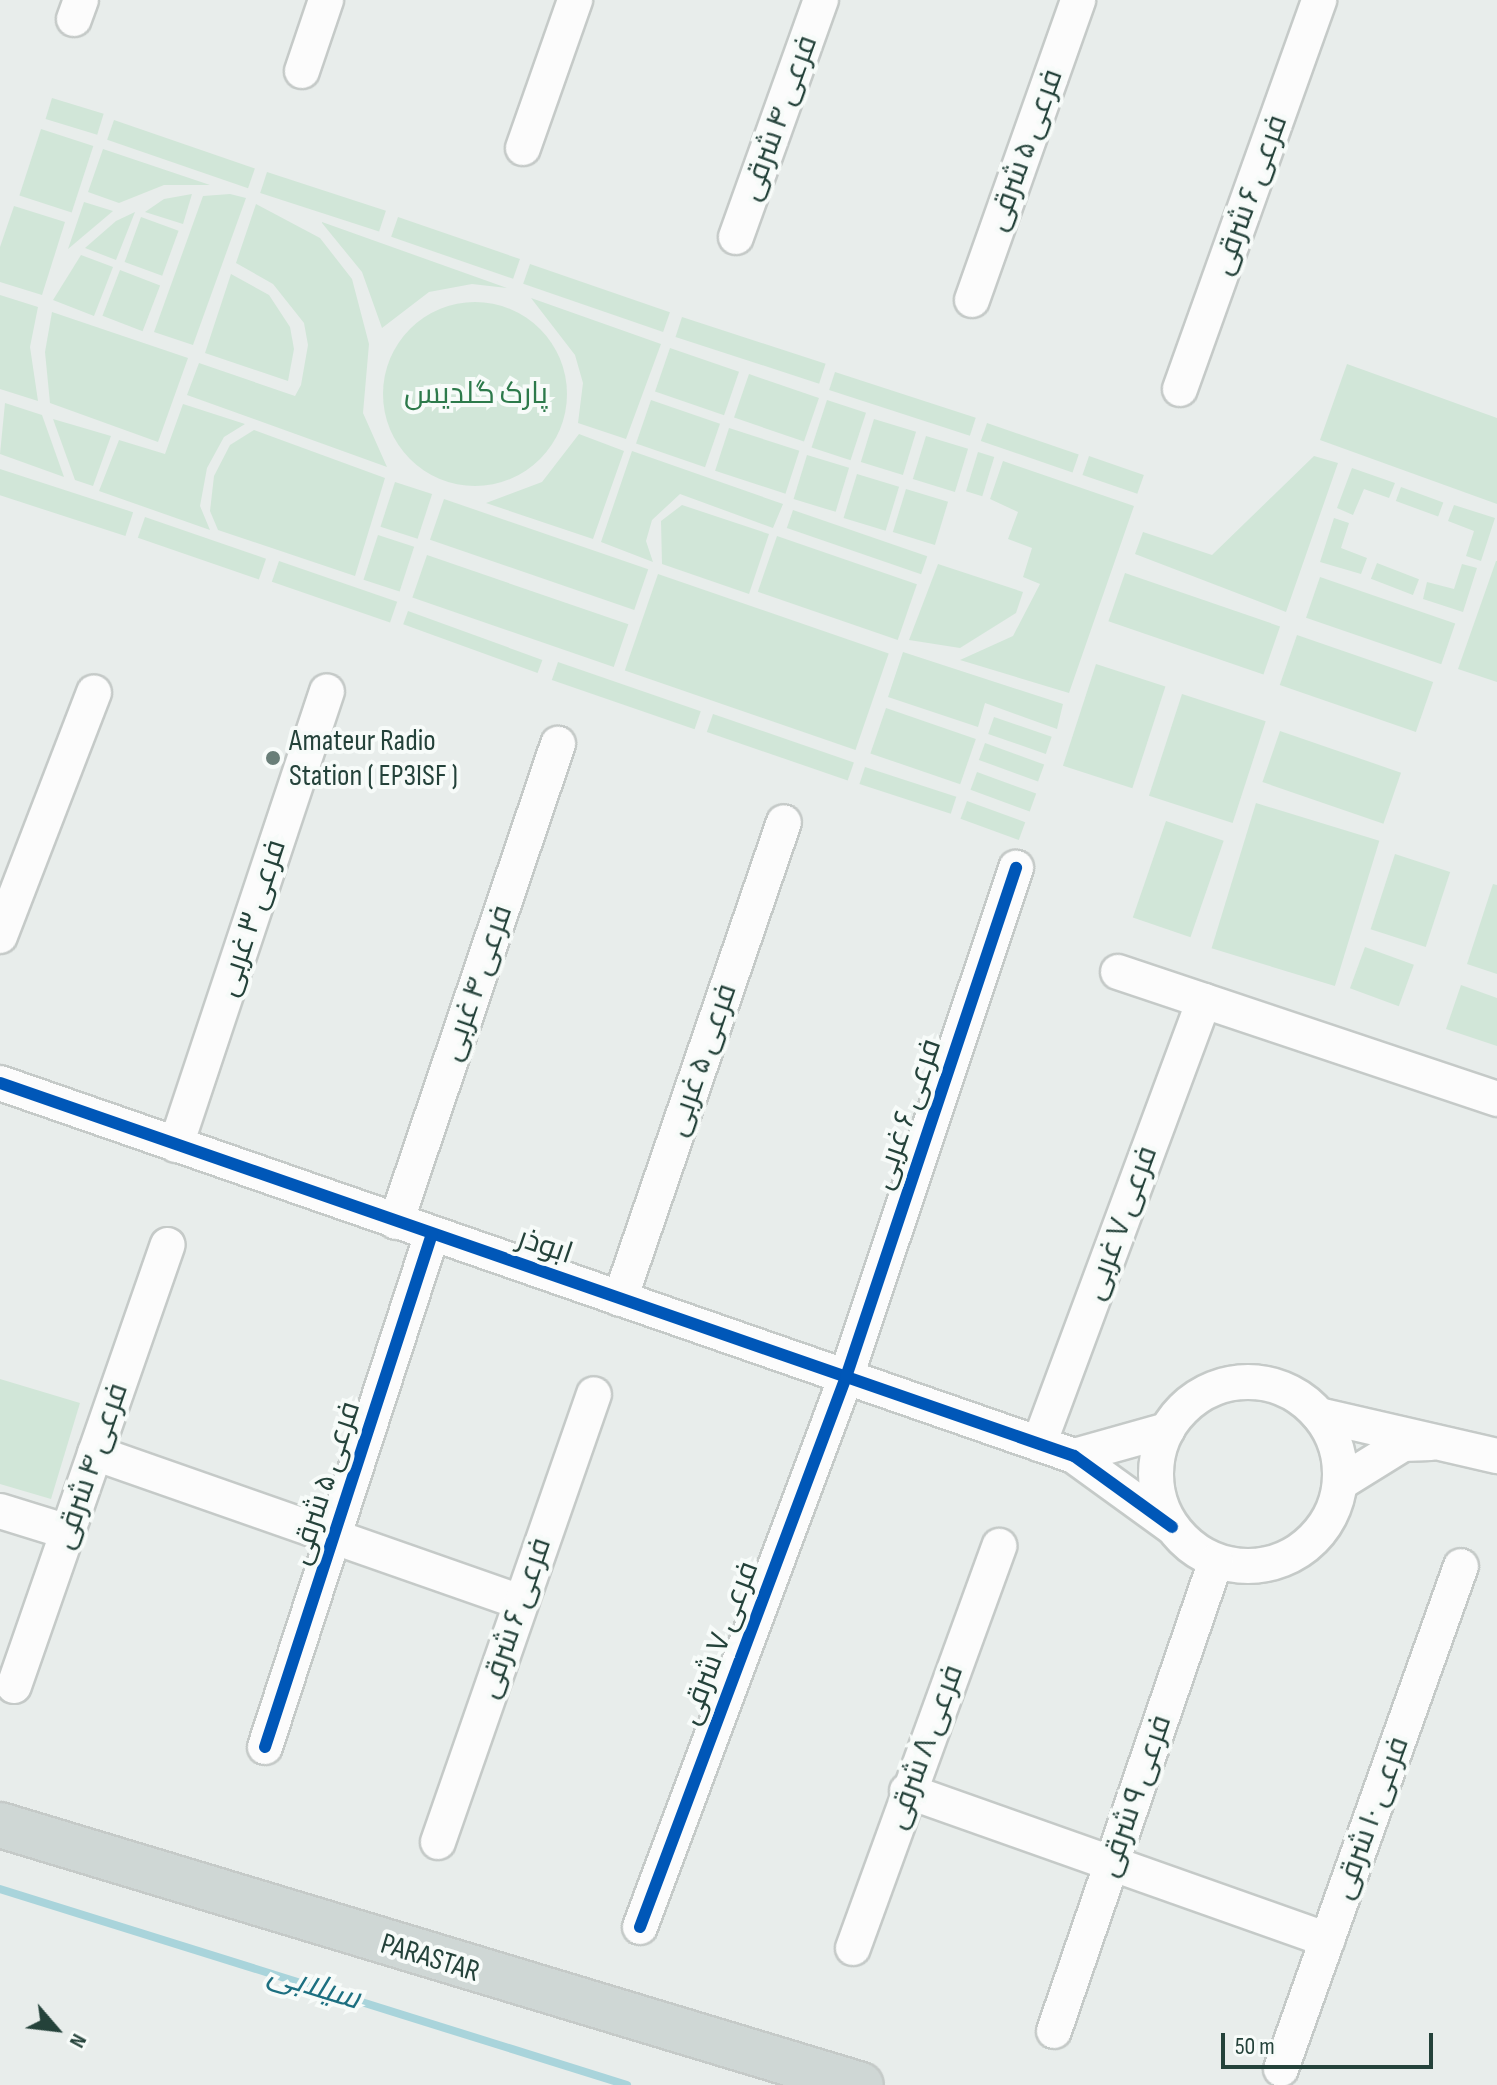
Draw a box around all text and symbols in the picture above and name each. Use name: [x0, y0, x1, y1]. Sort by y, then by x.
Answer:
street label: فرعی ۴ شرقی: [732, 31, 826, 205]
street label: فرعی ۵ شرقی: [979, 64, 1071, 236]
street label: فرعی ۶ شرقی: [1204, 110, 1296, 280]
park label: پارک گلدیس: [404, 376, 548, 412]
place label: Amateur Radio Station ( EP3ISF ): [289, 723, 458, 794]
marker: Amateur Radio Station ( EP3ISF ): [264, 749, 282, 767]
street label: فرعی ۳ غربی: [210, 835, 294, 1001]
street label: فرعی ۴ غربی: [434, 900, 520, 1066]
street label: فرعی ۵ غربی: [659, 979, 745, 1141]
street label: فرعی ۶ غربی: [864, 1034, 950, 1194]
street label: فرعی ۷ غربی: [1077, 1141, 1165, 1305]
street label: ابوذر: [513, 1220, 577, 1272]
street label: فرعی ۴ شرقی: [46, 1378, 136, 1554]
street label: فرعی ۵ شرقی: [282, 1397, 368, 1569]
street label: فرعی ۶ شرقی: [471, 1533, 559, 1703]
street label: فرعی ۷ شرقی: [671, 1556, 767, 1730]
street label: فرعی ۸ شرقی: [879, 1660, 971, 1834]
street label: فرعی ۹ شرقی: [1091, 1710, 1179, 1882]
street label: فرعی ۱۰ شرقی: [1325, 1732, 1417, 1904]
street label: PARASTAR: [376, 1926, 484, 1990]
water label: سیلابی: [263, 1955, 365, 2019]
north arrow: [16, 1989, 96, 2069]
scale bar: [1225, 2017, 1437, 2067]
text: N: [63, 2029, 92, 2052]
text: 50 m: [1235, 2032, 1275, 2061]

